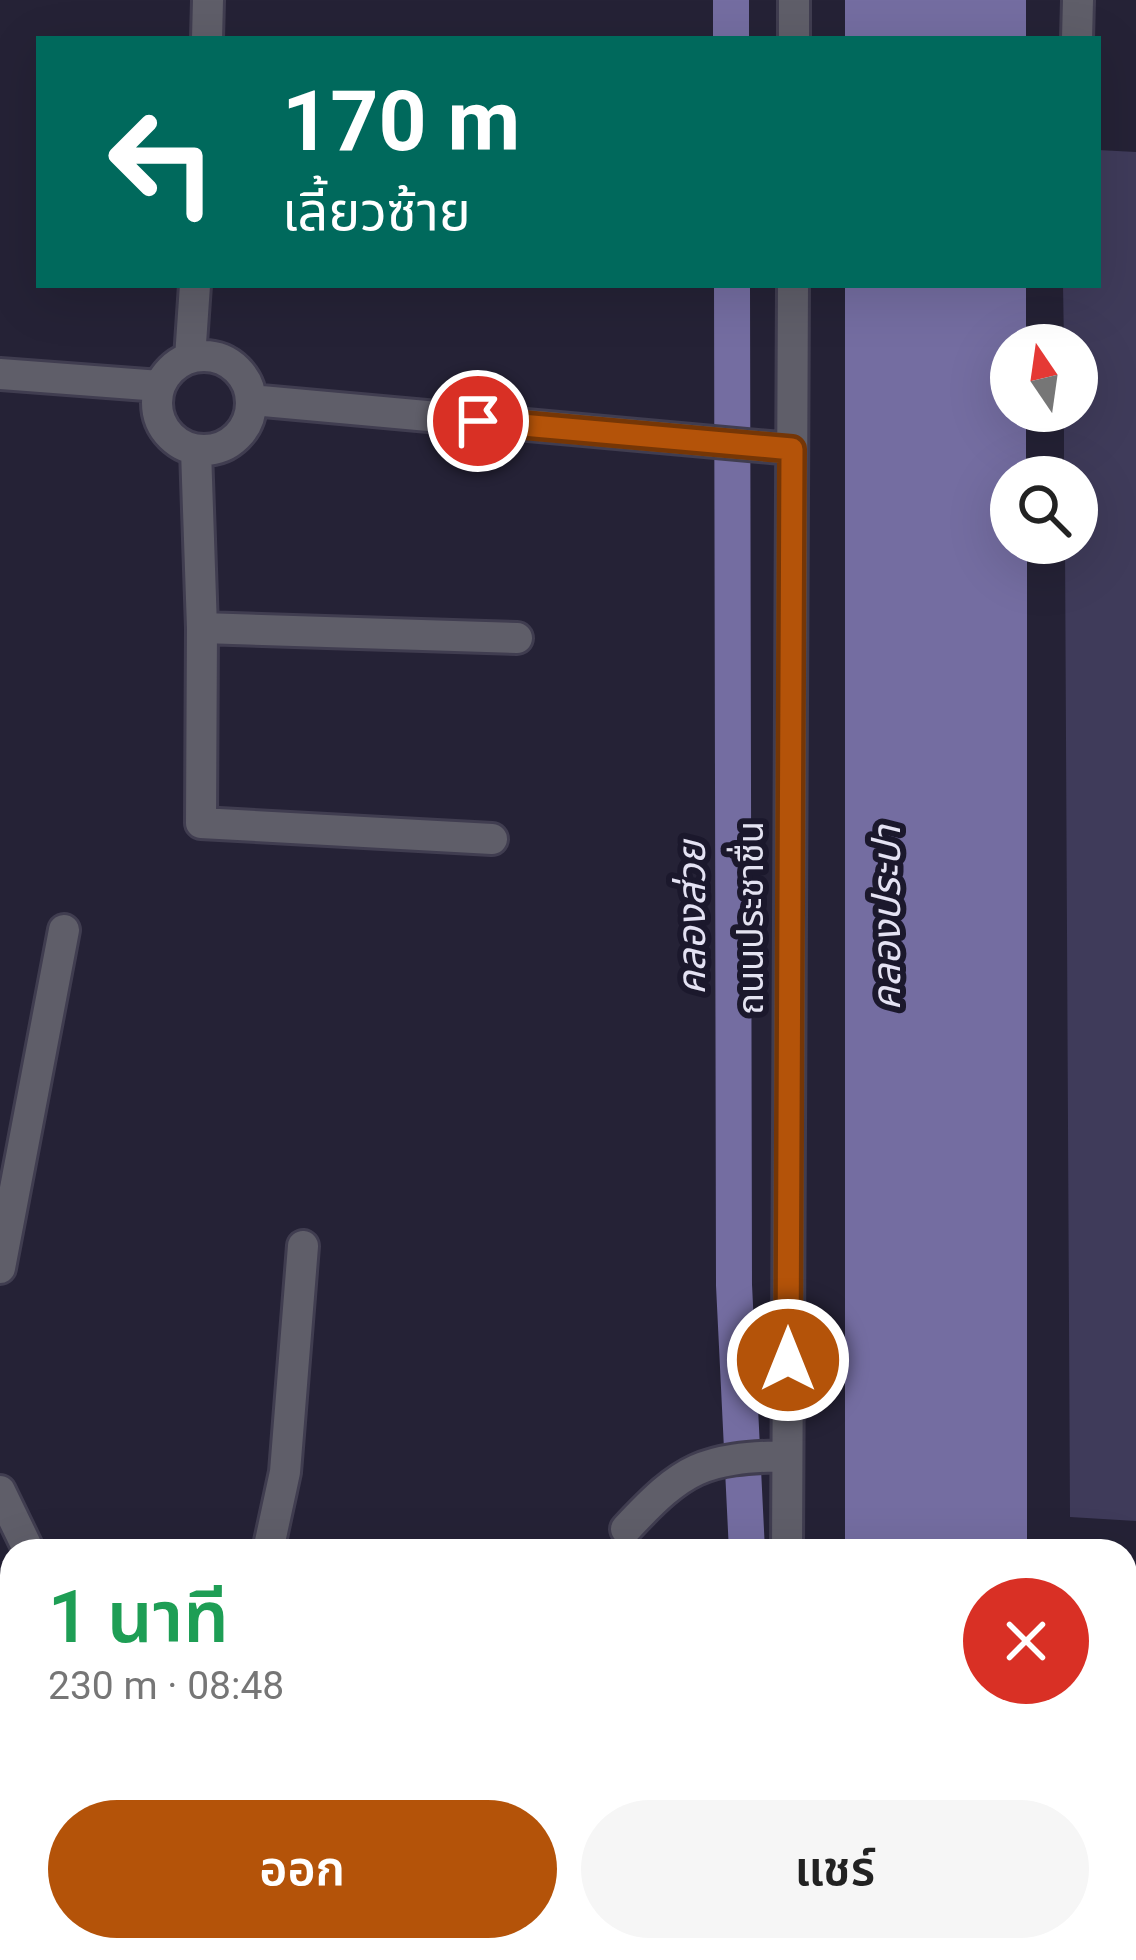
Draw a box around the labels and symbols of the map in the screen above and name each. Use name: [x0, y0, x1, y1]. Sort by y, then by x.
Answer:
north arrow: [990, 324, 1098, 432]
pin: [427, 370, 529, 472]
street label: ถนนประชาชื่น: [726, 821, 772, 1015]
water label: คลองประปา: [864, 823, 910, 1010]
water label: คลองส่วย: [669, 838, 715, 995]
position arrow: [725, 1297, 851, 1423]

